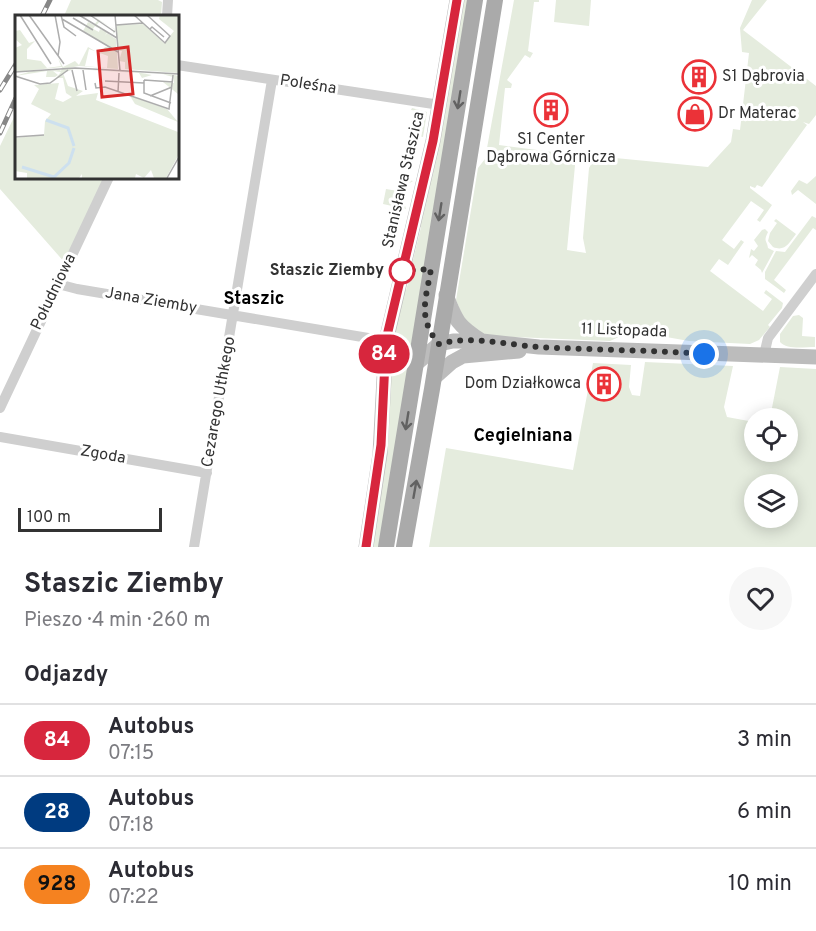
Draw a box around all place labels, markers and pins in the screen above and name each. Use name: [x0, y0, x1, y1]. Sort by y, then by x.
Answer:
building icon: S1 Dąbrovia: [681, 59, 717, 95]
place label: S1 Dąbrovia: [722, 67, 805, 87]
building icon: S1 Center Dąbrowa Górnicza: [533, 92, 569, 128]
shop icon: Dr Materac: [677, 96, 713, 132]
place label: Dr Materac: [718, 104, 797, 124]
place label: S1 Center Dąbrowa Górnicza: [486, 130, 616, 168]
marker: Staszic Ziemby: [389, 258, 415, 284]
place label: Staszic Ziemby: [270, 261, 384, 281]
building icon: Dom Działkowca: [586, 366, 622, 402]
place label: Dom Działkowca: [464, 374, 581, 394]

